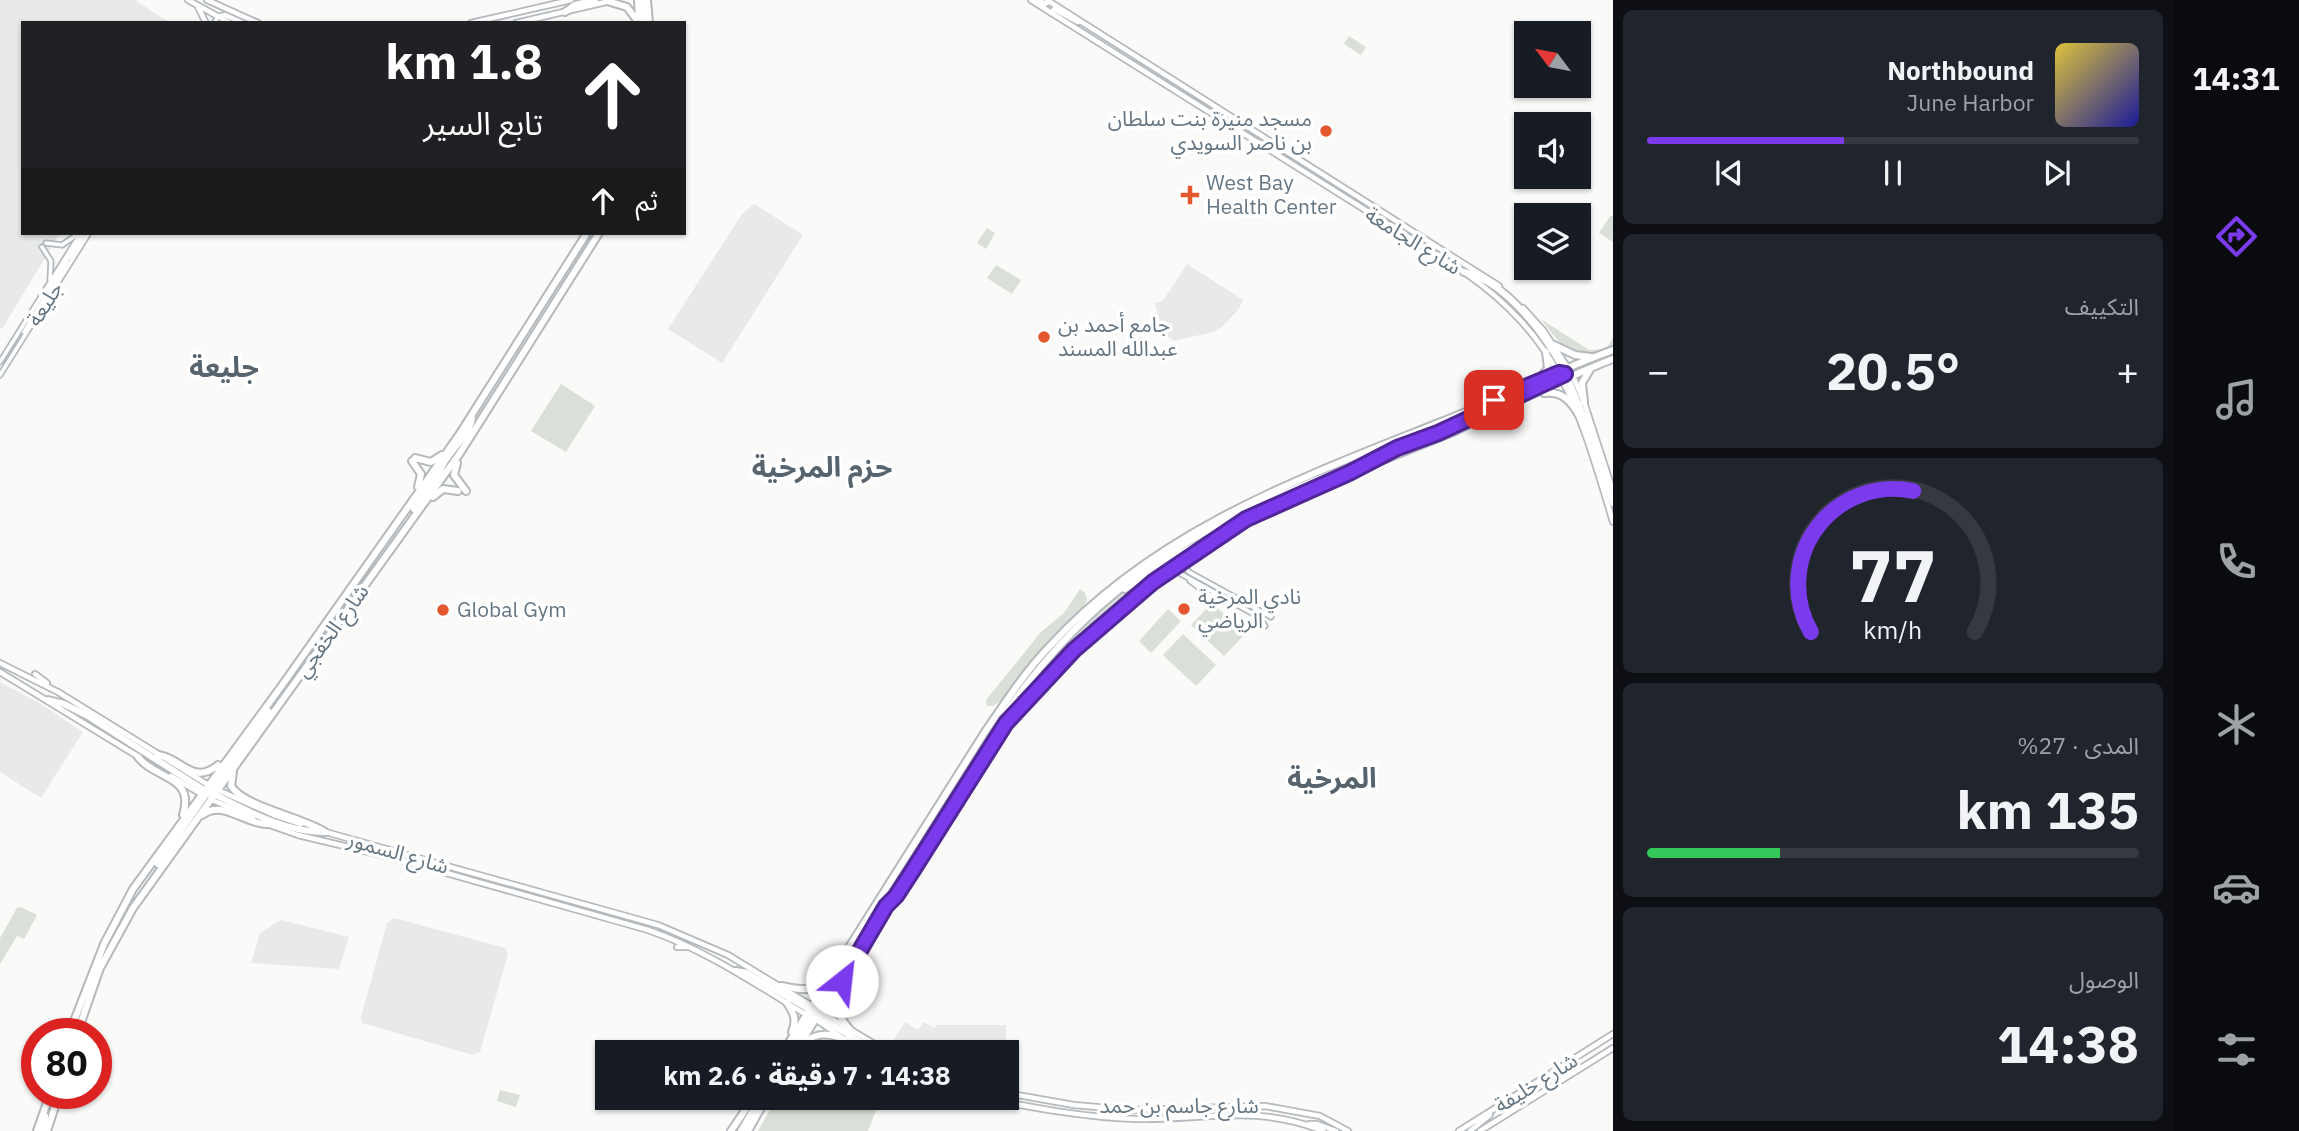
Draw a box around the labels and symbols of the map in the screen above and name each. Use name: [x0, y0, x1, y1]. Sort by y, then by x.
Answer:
north arrow: [1514, 21, 1591, 98]
place label: مسجد منيرة بنت سلطان بن ناصر السويدي: [1108, 104, 1312, 159]
marker: مسجد منيرة بنت سلطان بن ناصر السويدي: [1318, 123, 1334, 139]
place label: West Bay Health Center: [1206, 168, 1337, 220]
marker: West Bay Health Center: [1180, 185, 1200, 205]
street label: شارع الجامعة: [1359, 200, 1467, 282]
street label: جليعة: [20, 276, 69, 331]
place label: جامع أحمد بن عبدالله المسند: [1058, 310, 1178, 362]
marker: جامع أحمد بن عبدالله المسند: [1036, 329, 1052, 345]
district label: جليعة: [189, 348, 259, 385]
pin: [1464, 370, 1524, 430]
district label: حزم المرخية: [752, 448, 892, 489]
street label: شارع الخفجي: [288, 578, 377, 684]
place label: نادي المرخية الرياضي: [1198, 582, 1301, 637]
place label: Global Gym: [457, 595, 567, 623]
marker: نادي المرخية الرياضي: [1176, 601, 1192, 617]
marker: Global Gym: [435, 602, 451, 618]
district label: المرخية: [1287, 759, 1377, 796]
street label: شارع السمور: [343, 824, 452, 882]
position arrow: [805, 944, 879, 1018]
speed limit sign: 80: [21, 1018, 112, 1109]
street label: شارع خليفة: [1489, 1046, 1583, 1120]
street label: شارع جاسم بن حمد: [1099, 1091, 1259, 1121]

